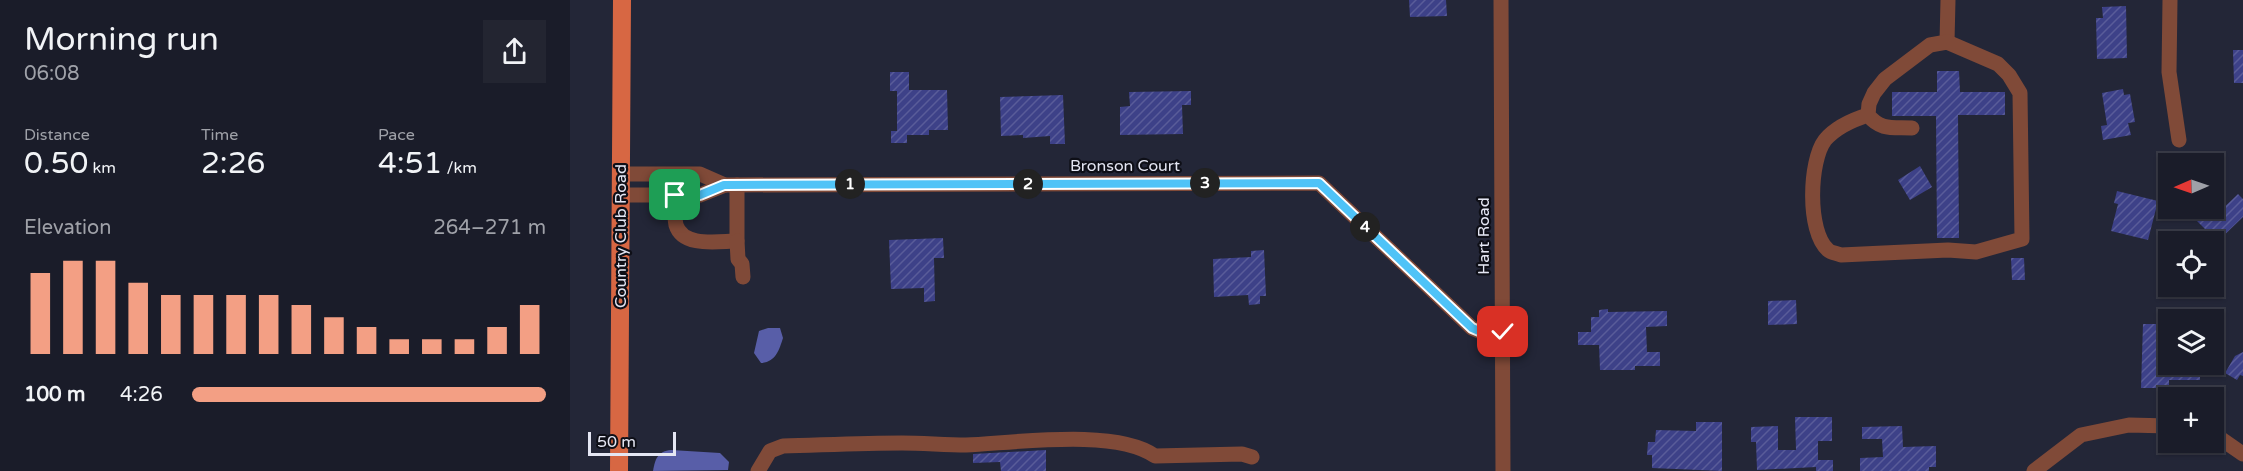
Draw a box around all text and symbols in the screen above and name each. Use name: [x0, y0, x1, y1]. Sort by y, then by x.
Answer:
text: Morning run: [24, 20, 219, 59]
button: share: [483, 20, 546, 83]
text: 06:08: [24, 62, 79, 86]
text: Distance: [24, 125, 90, 145]
text: Time: [201, 125, 238, 145]
text: Pace: [378, 125, 415, 145]
text: 0.50: [24, 145, 88, 182]
text: 2:26: [201, 145, 265, 182]
text: 4:51: [378, 145, 442, 182]
north arrow: [2158, 153, 2224, 219]
map controls: [2158, 153, 2224, 453]
street label: Bronson Court: [1070, 156, 1180, 176]
text: km: [88, 158, 116, 178]
text: /km: [442, 158, 477, 178]
street label: Country Club Road: [611, 164, 631, 308]
pin: 3: [1190, 168, 1220, 198]
pin: [649, 169, 700, 220]
pin: 1: [835, 169, 865, 199]
pin: 2: [1013, 169, 1043, 199]
text: 3: [1200, 173, 1210, 193]
text: 1: [845, 174, 855, 194]
text: 2: [1023, 174, 1033, 194]
icon: arrive: [658, 178, 691, 211]
street label: Hart Road: [1474, 197, 1494, 275]
pin: 4: [1350, 212, 1380, 242]
text: Elevation: [24, 216, 111, 240]
text: 264–271 m: [433, 216, 546, 240]
text: 4: [1360, 217, 1370, 237]
button: locate: [2158, 231, 2224, 297]
pin: [1477, 306, 1528, 357]
button: layers: [2158, 309, 2224, 375]
icon: check: [1486, 315, 1519, 348]
text: 100 m: [24, 383, 85, 407]
text: 4:26: [120, 383, 163, 407]
button: +: [2158, 387, 2224, 453]
scale bar: [588, 429, 676, 456]
text: 50 m: [597, 432, 636, 452]

